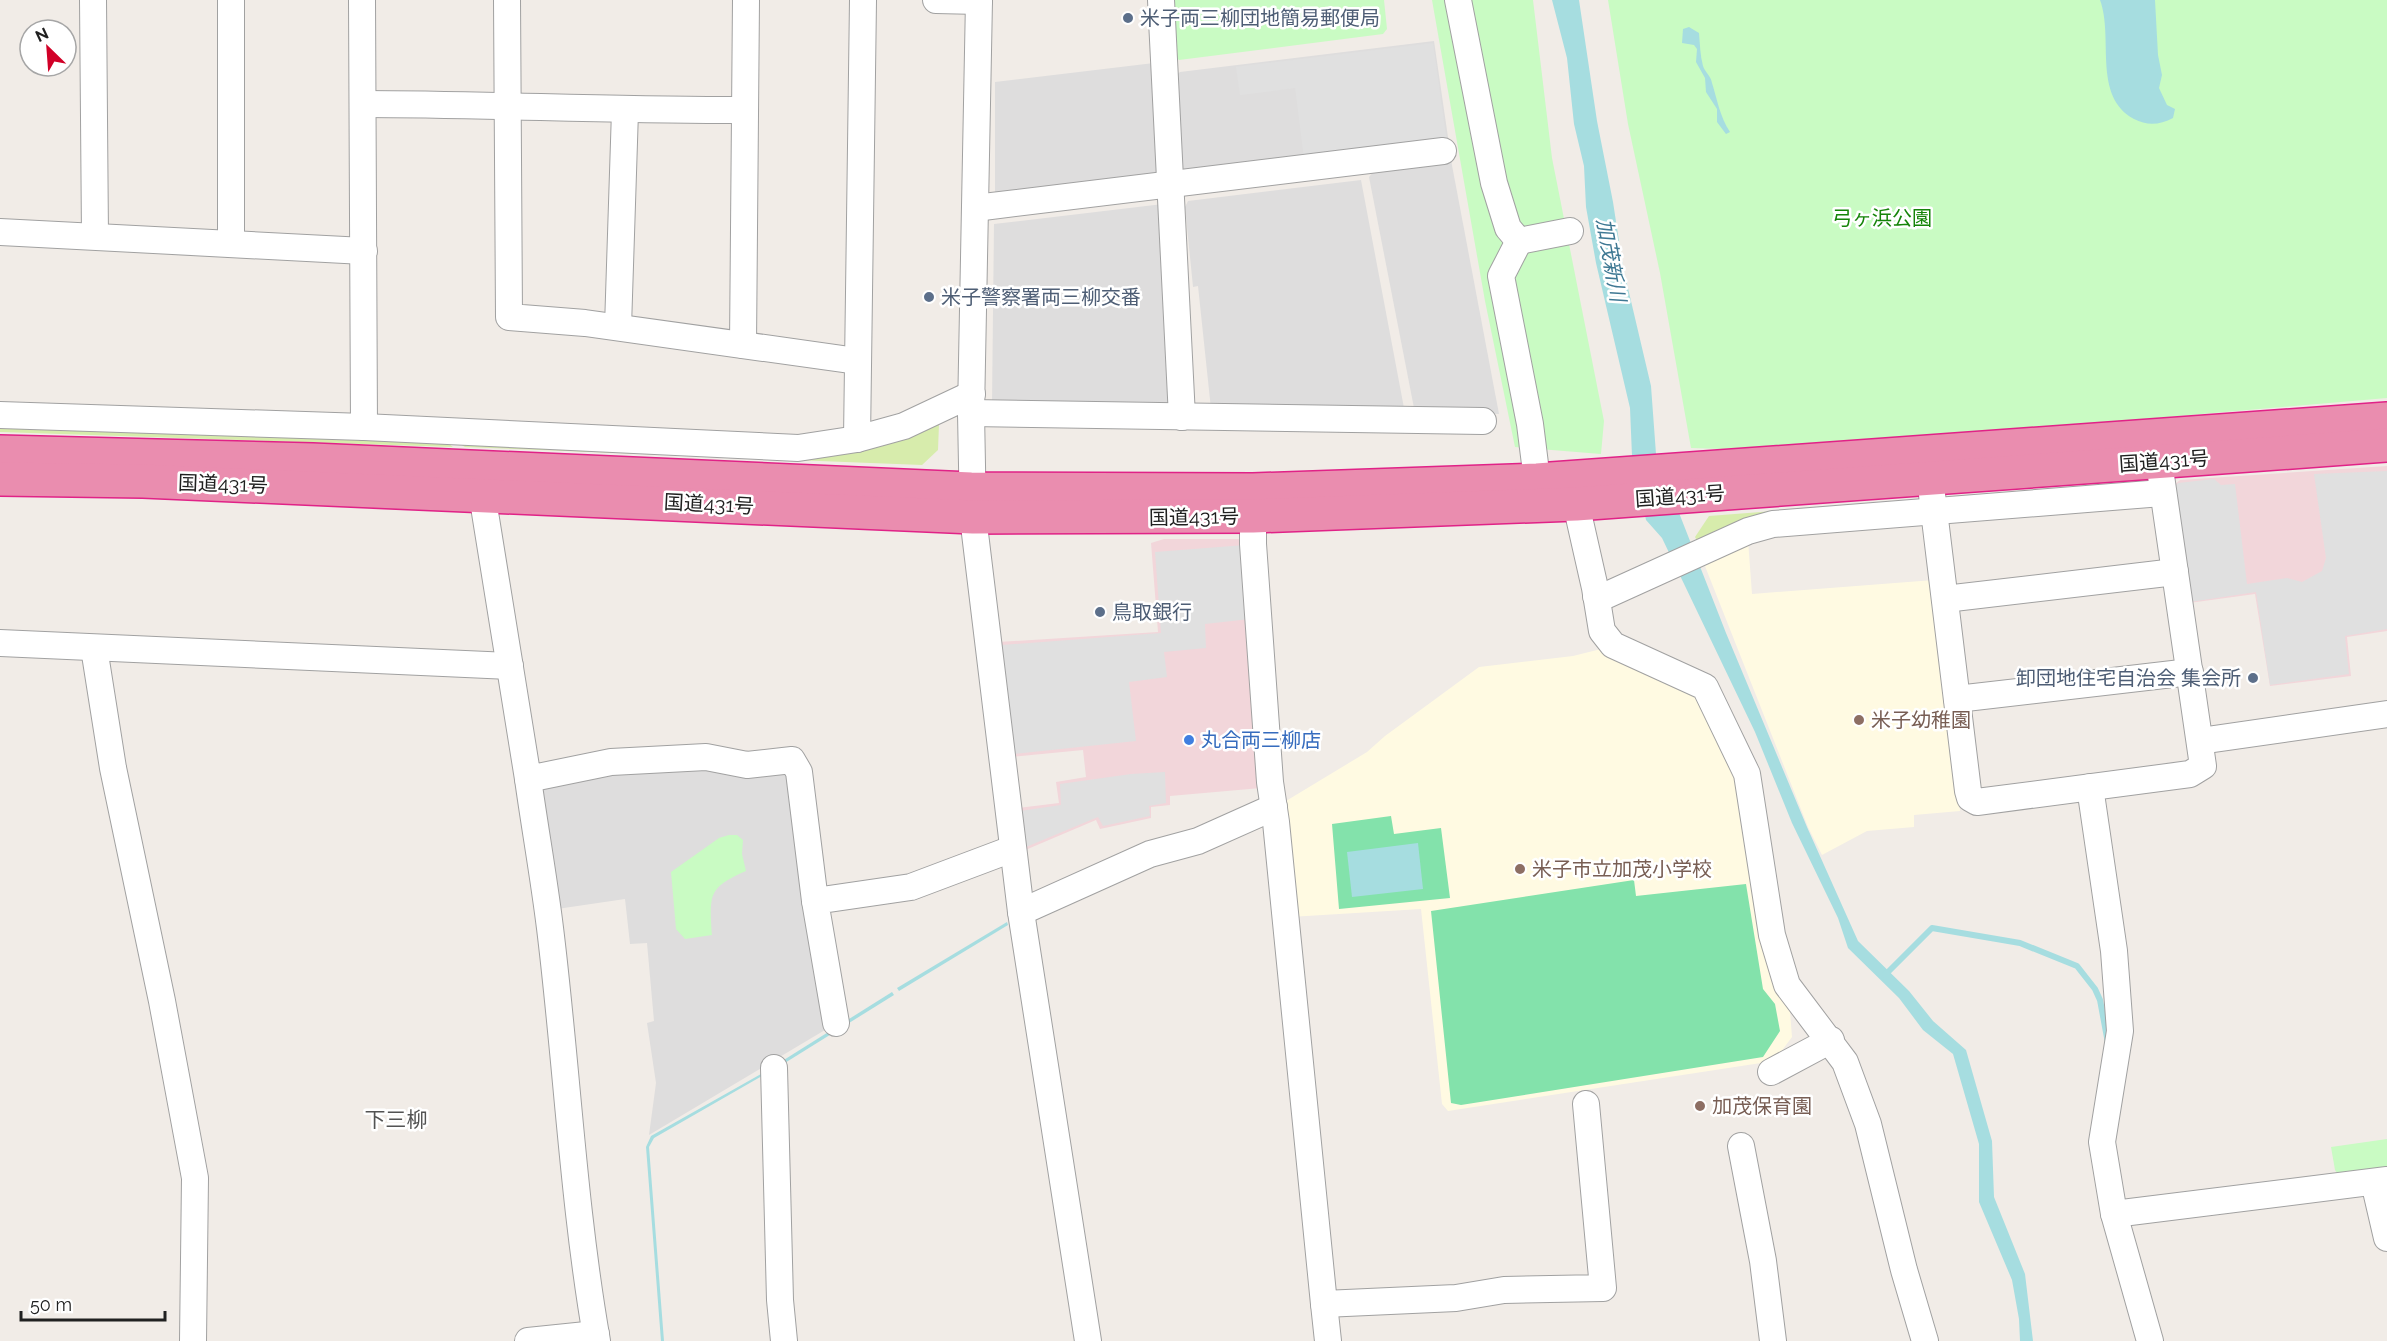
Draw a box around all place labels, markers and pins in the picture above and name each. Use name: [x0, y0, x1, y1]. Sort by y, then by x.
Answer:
place label: 米子両三柳団地簡易郵便局: [1140, 6, 1380, 30]
marker: 米子両三柳団地簡易郵便局: [1121, 11, 1135, 25]
place label: 米子警察署両三柳交番: [941, 285, 1141, 309]
marker: 米子警察署両三柳交番: [922, 290, 936, 304]
place label: 鳥取銀行: [1112, 600, 1192, 624]
marker: 鳥取銀行: [1093, 605, 1107, 619]
place label: 卸団地住宅自治会 集会所: [2016, 666, 2241, 690]
marker: 卸団地住宅自治会 集会所: [2246, 671, 2260, 685]
place label: 米子幼稚園: [1871, 708, 1971, 732]
marker: 米子幼稚園: [1852, 713, 1866, 727]
place label: 丸合両三柳店: [1201, 728, 1321, 752]
marker: 丸合両三柳店: [1182, 733, 1196, 747]
place label: 米子市立加茂小学校: [1532, 857, 1712, 881]
marker: 米子市立加茂小学校: [1513, 862, 1527, 876]
place label: 加茂保育園: [1712, 1094, 1812, 1118]
marker: 加茂保育園: [1693, 1099, 1707, 1113]

